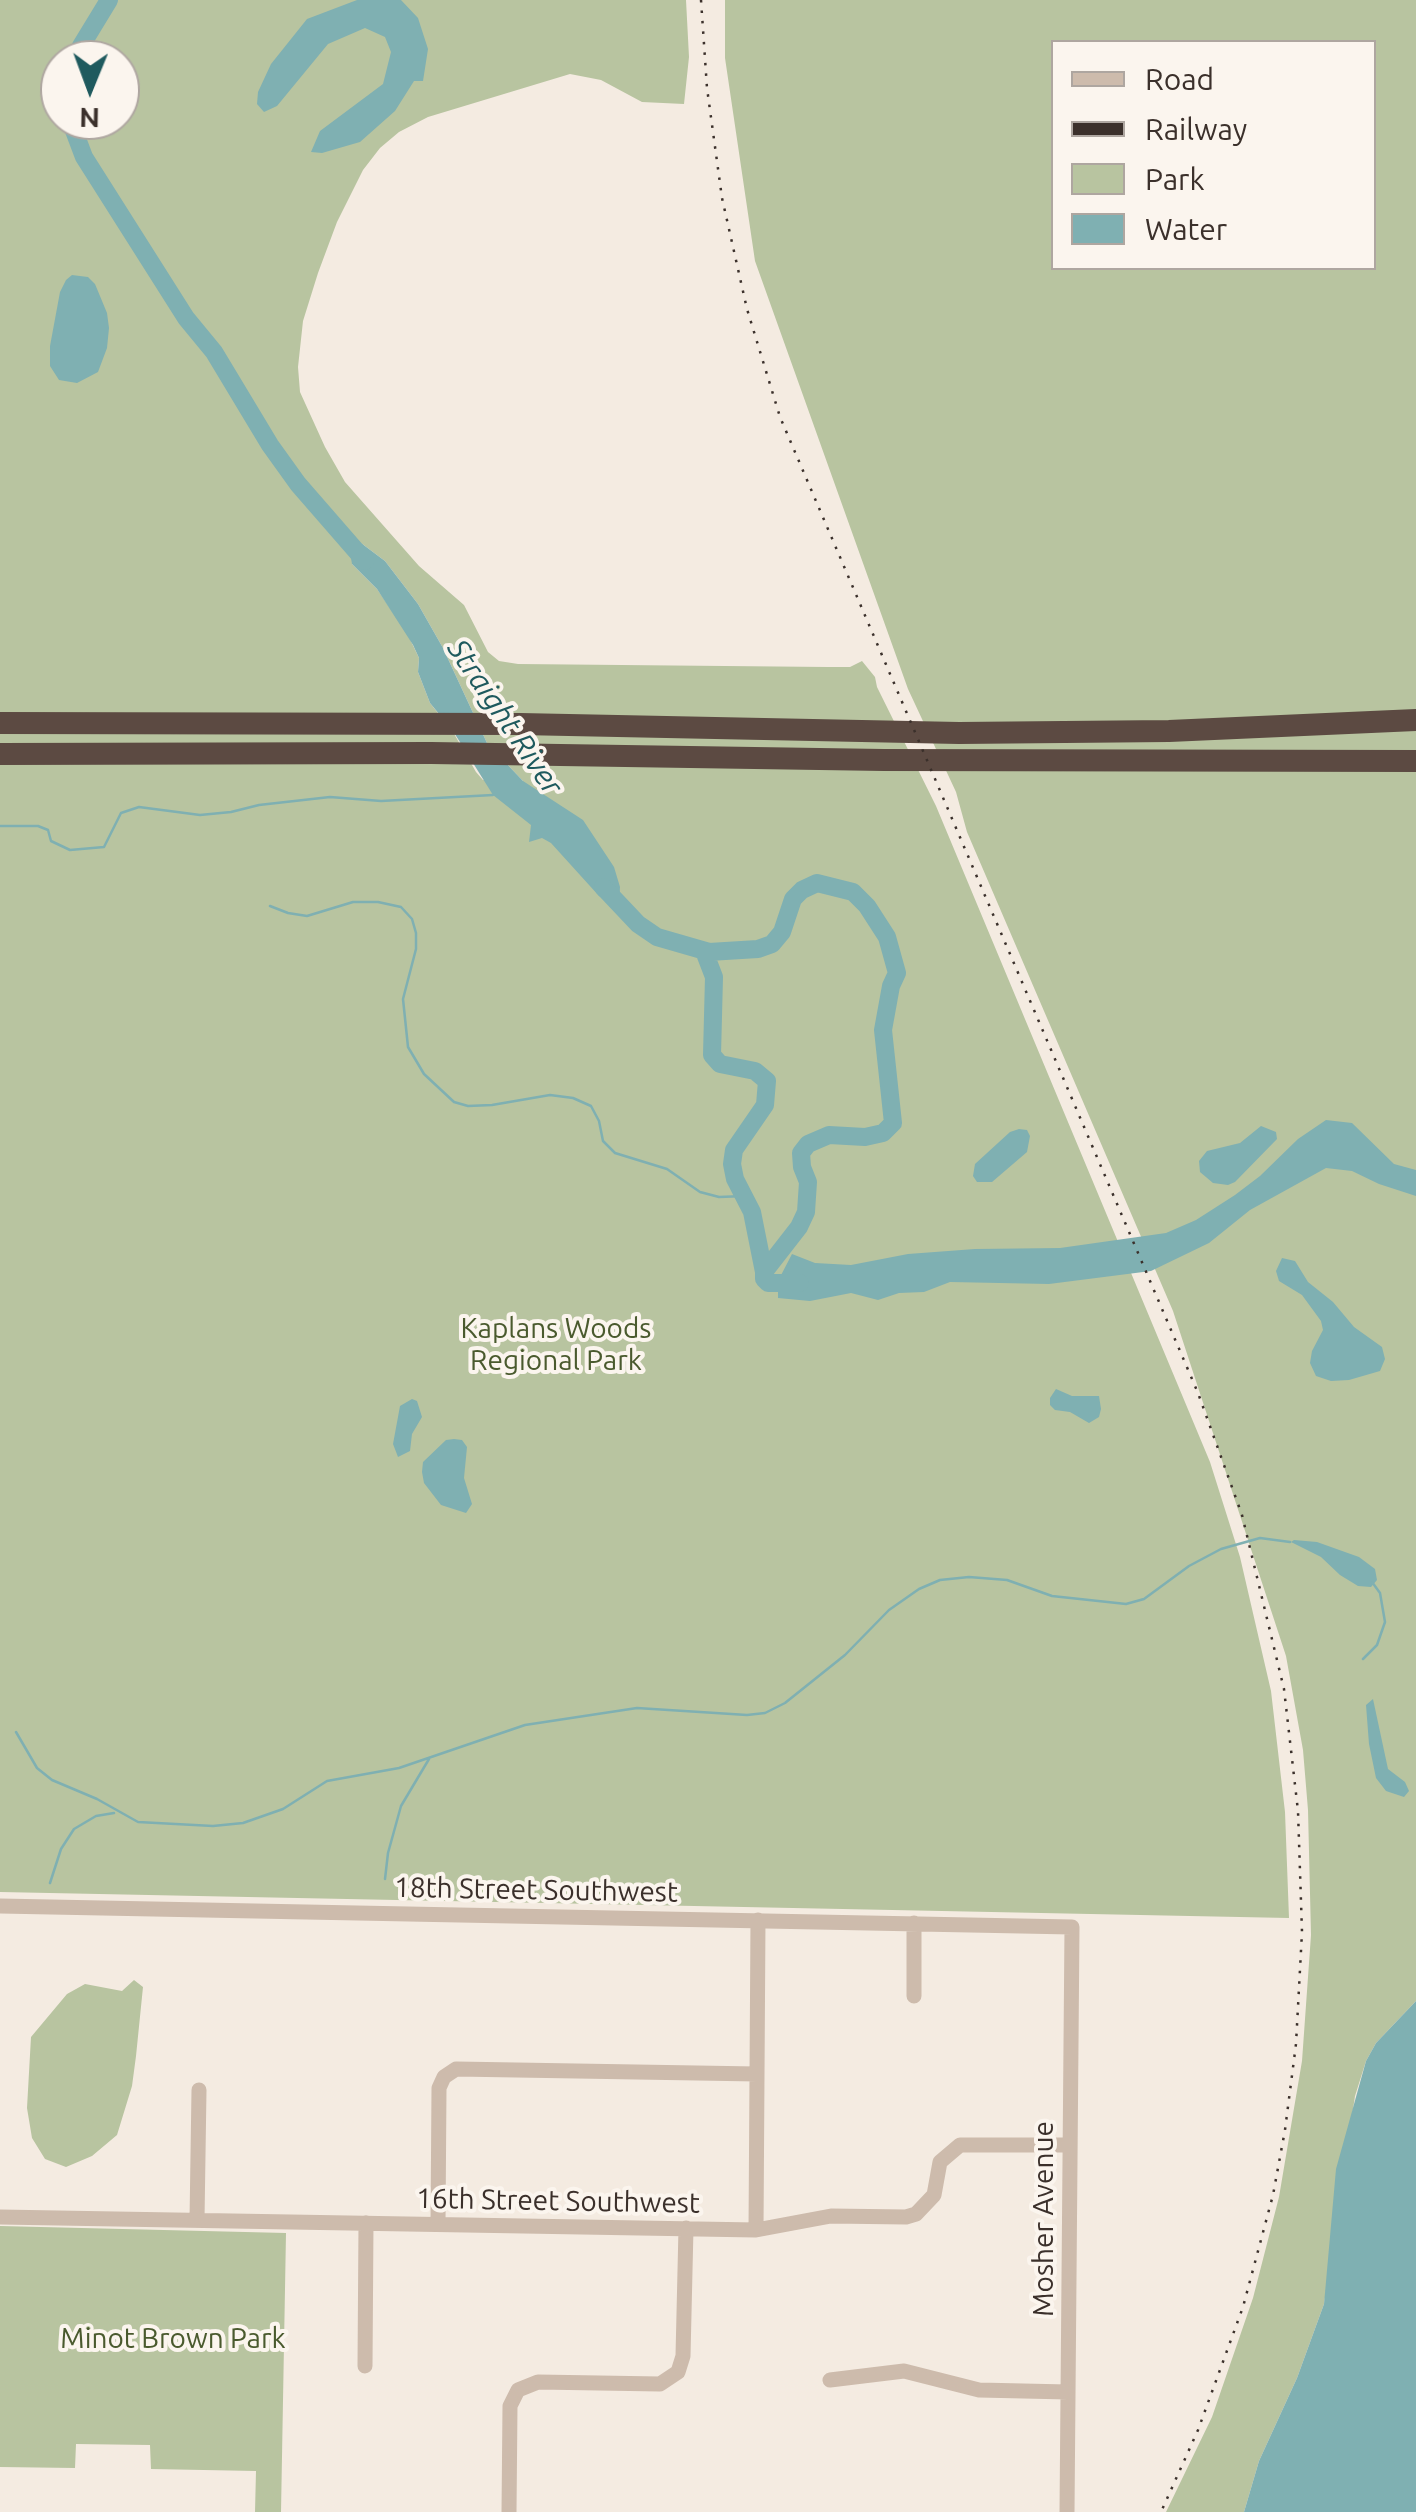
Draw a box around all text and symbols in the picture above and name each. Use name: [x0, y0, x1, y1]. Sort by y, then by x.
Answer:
north arrow: [40, 40, 140, 140]
legend: [1051, 40, 1376, 270]
text: Road: [1145, 62, 1214, 96]
text: N: [79, 103, 100, 134]
text: Railway: [1145, 112, 1247, 146]
text: Park: [1145, 162, 1205, 196]
text: Water: [1145, 212, 1227, 246]
water label: Straight River: [440, 632, 570, 802]
park label: Kaplans Woods Regional Park: [461, 1312, 651, 1378]
street label: 18th Street Southwest: [394, 1871, 678, 1909]
street label: Mosher Avenue: [1027, 2121, 1061, 2317]
street label: 16th Street Southwest: [416, 2182, 700, 2220]
park label: Minot Brown Park: [60, 2322, 286, 2356]

